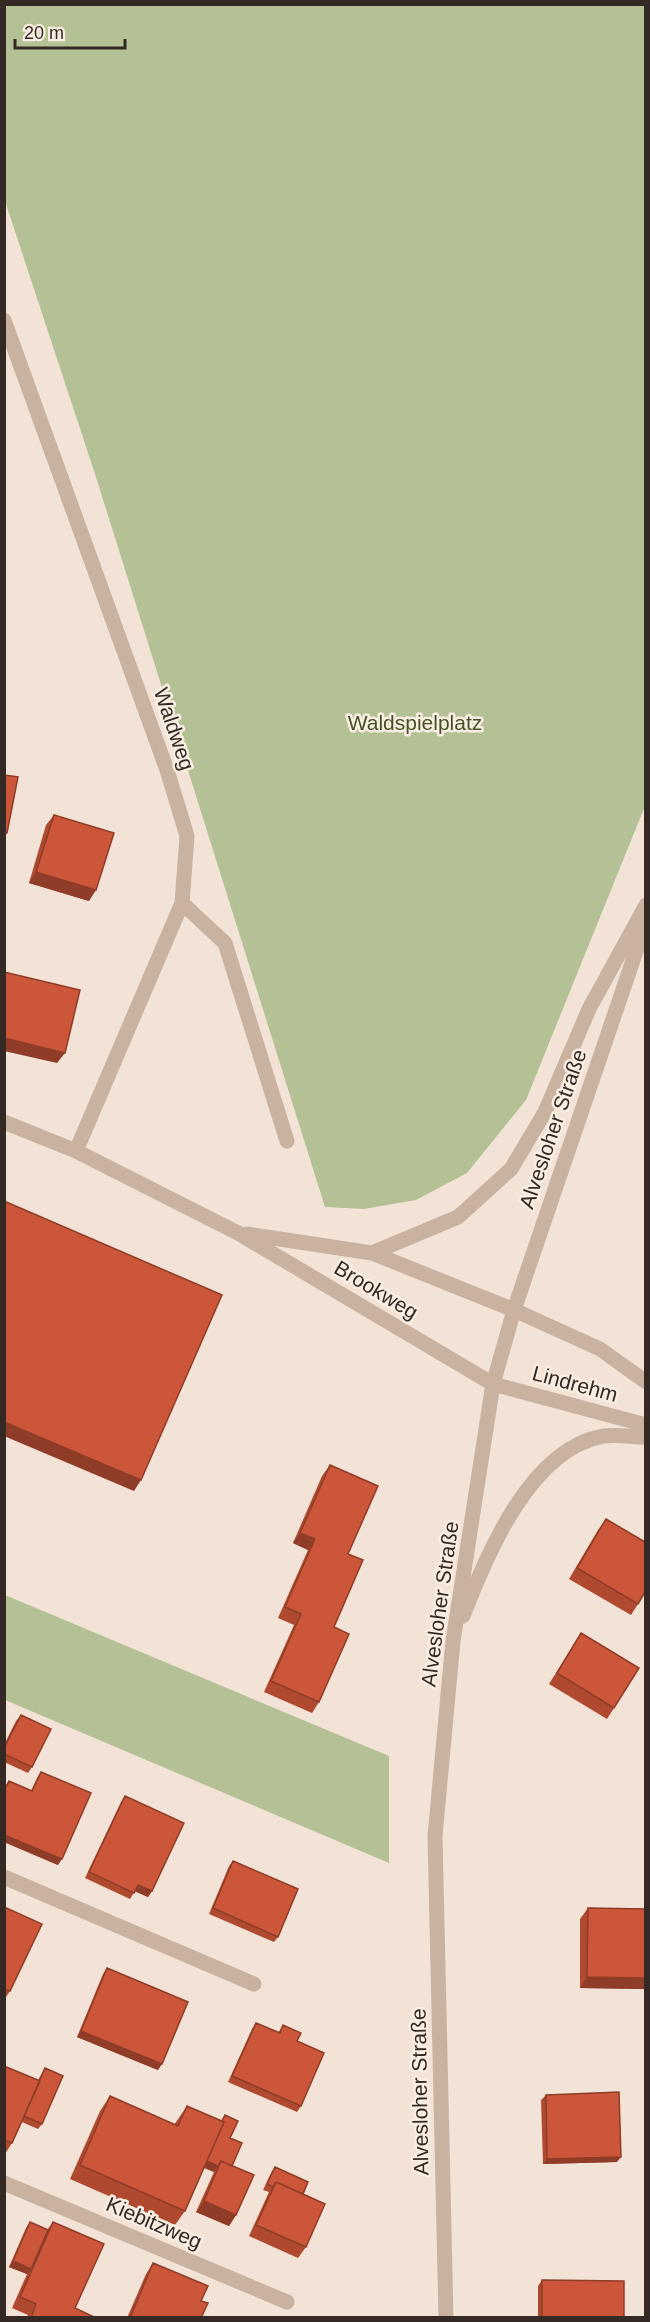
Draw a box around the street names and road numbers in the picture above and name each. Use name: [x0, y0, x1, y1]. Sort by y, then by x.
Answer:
street label: Waldweg: [150, 685, 199, 773]
street label: Alvesloher Straße: [514, 1046, 591, 1211]
street label: Brookweg: [330, 1256, 422, 1323]
street label: Lindrehm: [530, 1361, 620, 1406]
street label: Alvesloher Straße: [417, 1520, 463, 1688]
street label: Alvesloher Straße: [407, 2008, 432, 2176]
street label: Kiebitzweg: [103, 2192, 205, 2253]

